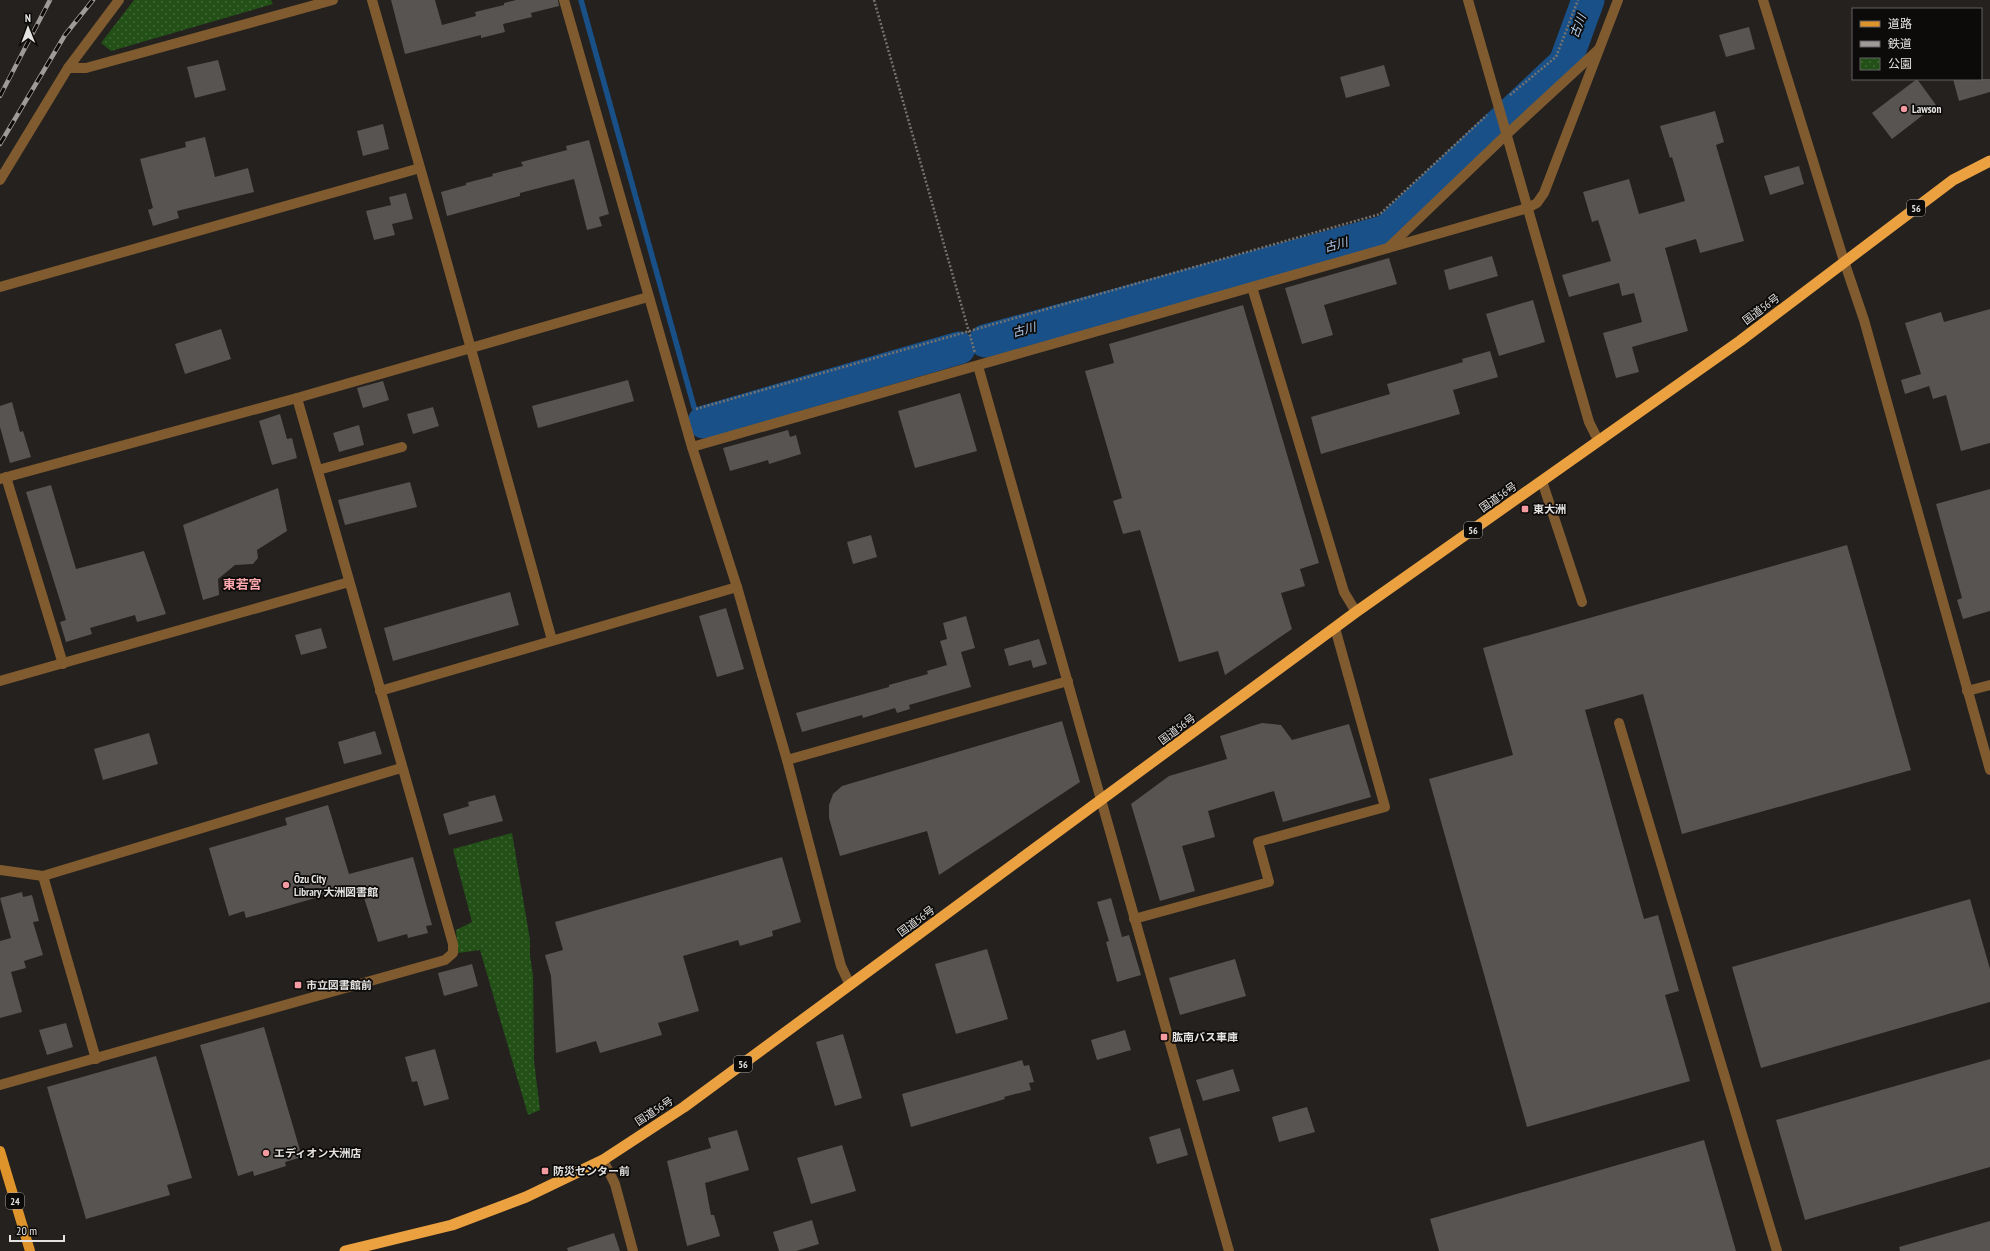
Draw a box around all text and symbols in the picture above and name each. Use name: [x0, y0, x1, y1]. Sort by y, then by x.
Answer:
north arrow: [8, 8, 48, 48]
legend: [1852, 8, 1982, 80]
water label: 古川: [1566, 10, 1590, 40]
text: N: [25, 11, 31, 25]
text: 道路: [1888, 16, 1912, 31]
text: 鉄道: [1888, 36, 1912, 51]
text: 公園: [1888, 56, 1912, 71]
place label: Lawson: [1912, 102, 1942, 116]
marker: Lawson: [1899, 104, 1909, 114]
road number: 56: [1907, 200, 1925, 216]
water label: 古川: [1322, 234, 1351, 255]
street label: 国道56号: [1740, 290, 1782, 328]
water label: 古川: [1010, 319, 1039, 340]
street label: 国道56号: [1476, 479, 1520, 515]
place label: 東大洲: [1533, 502, 1566, 516]
marker: 東大洲: [1520, 504, 1530, 514]
road number: 56: [1464, 522, 1482, 538]
district label: 東若宮: [222, 576, 262, 593]
street label: 国道56号: [1156, 710, 1198, 748]
place label: Ōzu City Library 大洲図書館: [294, 872, 378, 899]
marker: Ōzu City Library 大洲図書館: [281, 880, 291, 890]
street label: 国道56号: [895, 903, 937, 939]
place label: 市立図書館前: [306, 978, 372, 992]
marker: 市立図書館前: [293, 980, 303, 990]
place label: 肱南バス車庫: [1172, 1030, 1238, 1044]
marker: 肱南バス車庫: [1159, 1032, 1169, 1042]
road number: 56: [734, 1056, 752, 1072]
street label: 国道56号: [632, 1093, 676, 1129]
place label: エディオン大洲店: [274, 1146, 361, 1160]
marker: エディオン大洲店: [261, 1148, 271, 1158]
place label: 防災センター前: [553, 1164, 630, 1178]
marker: 防災センター前: [540, 1166, 550, 1176]
road number: 24: [6, 1193, 24, 1209]
scale bar: [10, 1217, 64, 1243]
text: 20 m: [16, 1223, 37, 1238]

